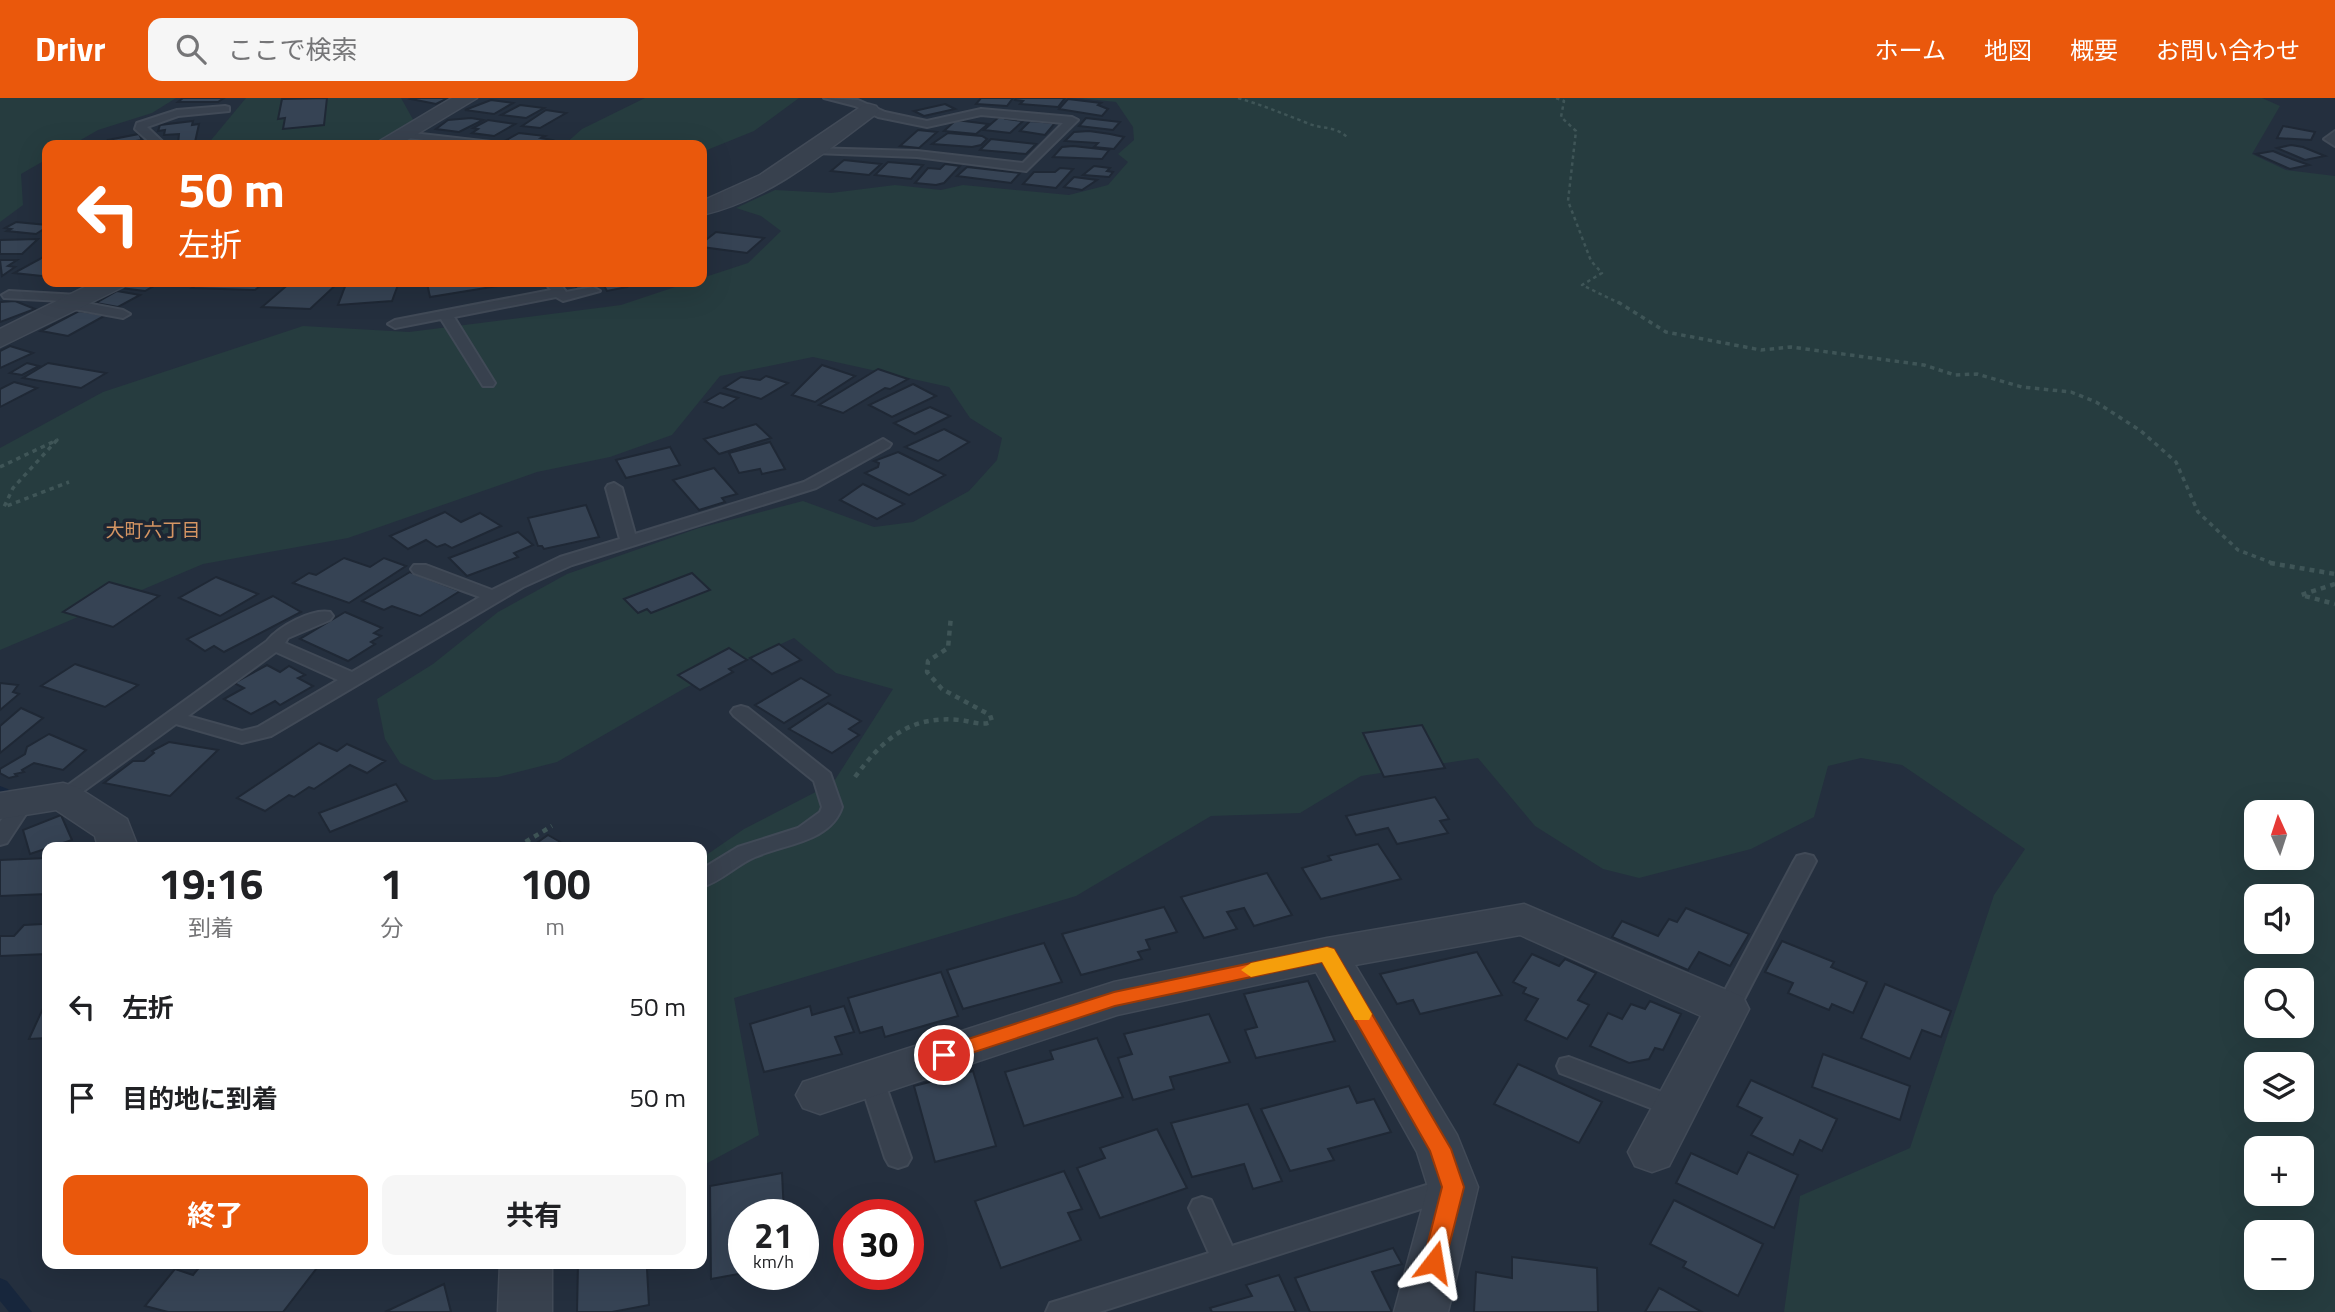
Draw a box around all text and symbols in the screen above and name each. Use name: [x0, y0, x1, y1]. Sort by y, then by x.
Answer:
search box: [148, 18, 638, 81]
text: Drivr: [35, 24, 106, 74]
icon: search: [172, 30, 210, 68]
text: ここで検索: [228, 30, 358, 69]
text: ホーム: [1875, 32, 1946, 68]
text: 地図: [1984, 32, 2032, 68]
text: 概要: [2070, 32, 2118, 68]
text: お問い合わせ: [2156, 32, 2300, 68]
text: 50 m: [178, 151, 285, 226]
icon: left: [63, 168, 154, 259]
text: 左折: [178, 220, 242, 268]
district label: 大町六丁目: [105, 515, 201, 544]
north arrow: [2244, 800, 2314, 870]
map controls: [2244, 800, 2314, 1290]
text: 19:16: [159, 851, 263, 915]
text: 1: [380, 851, 403, 915]
text: 100: [520, 851, 590, 915]
button: sound: [2244, 884, 2314, 954]
text: m: [546, 909, 565, 944]
text: 到着: [188, 910, 234, 945]
text: 分: [380, 910, 403, 945]
button: search: [2244, 968, 2314, 1038]
text: 50 m: [629, 987, 686, 1026]
icon: left: [63, 988, 101, 1026]
text: 左折: [122, 988, 174, 1027]
pin: [914, 1025, 974, 1085]
icon: arrive: [925, 1036, 963, 1074]
button: layers: [2244, 1052, 2314, 1122]
text: 50 m: [629, 1078, 686, 1117]
icon: arrive: [63, 1079, 101, 1117]
text: 目的地に到着: [122, 1079, 278, 1118]
button: +: [2244, 1136, 2314, 1206]
button: 終了: [63, 1175, 368, 1255]
button: 共有: [382, 1175, 686, 1255]
speed limit sign: 30: [833, 1199, 924, 1290]
text: 21: [754, 1208, 793, 1262]
button: −: [2244, 1220, 2314, 1290]
position arrow: [1397, 1225, 1471, 1299]
text: km/h: [753, 1248, 794, 1275]

